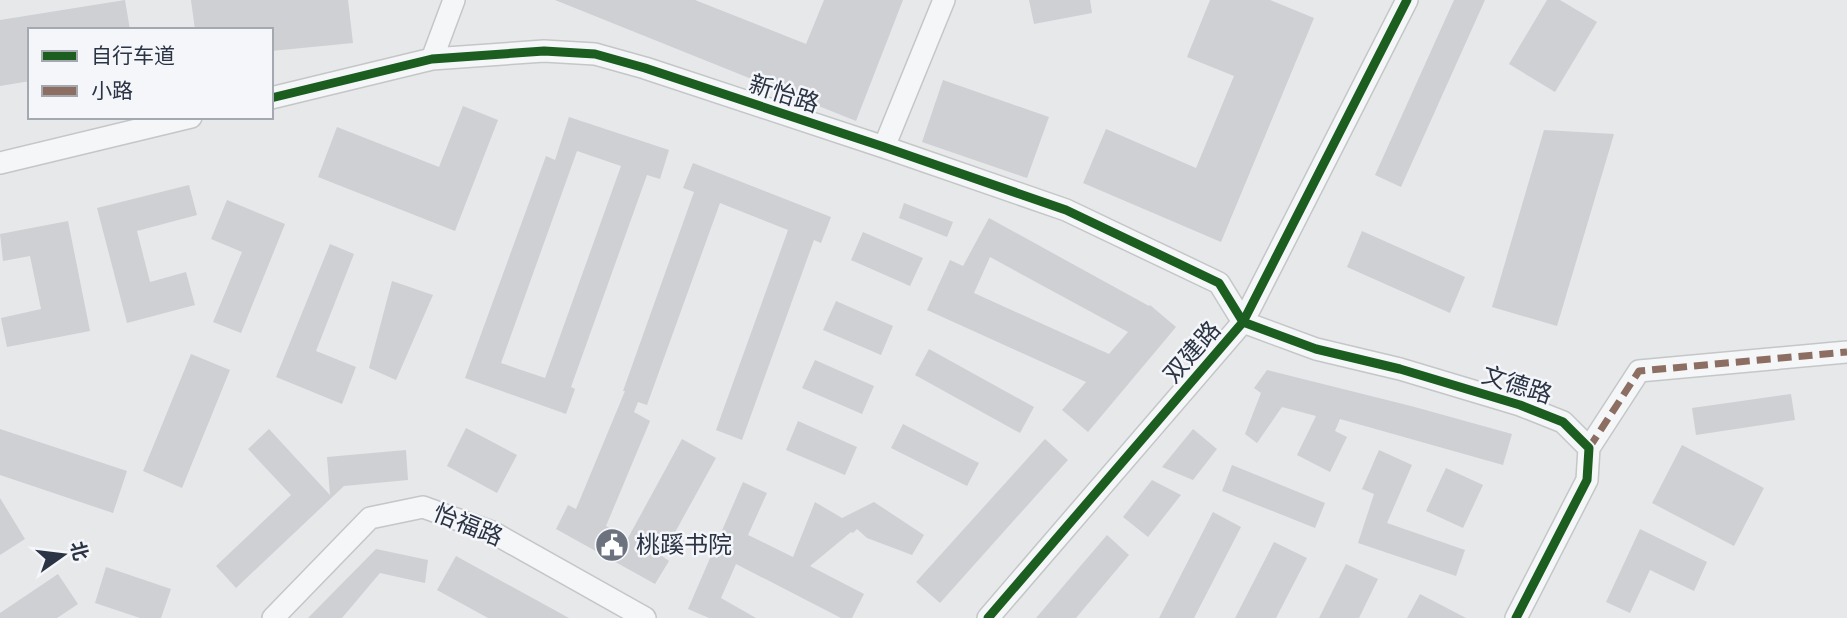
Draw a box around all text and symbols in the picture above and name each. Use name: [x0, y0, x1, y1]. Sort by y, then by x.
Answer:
legend: [28, 28, 273, 119]
text: 自行车道: [91, 42, 175, 67]
street label: 新怡路: [746, 68, 823, 117]
text: 小路: [91, 77, 133, 102]
street label: 双建路: [1156, 314, 1225, 388]
street label: 文德路: [1479, 359, 1556, 408]
street label: 怡福路: [430, 497, 507, 551]
north arrow: [28, 520, 98, 590]
public building icon: 桃蹊书院: [593, 526, 631, 564]
place label: 桃蹊书院: [636, 529, 732, 558]
text: 北: [67, 539, 93, 563]

